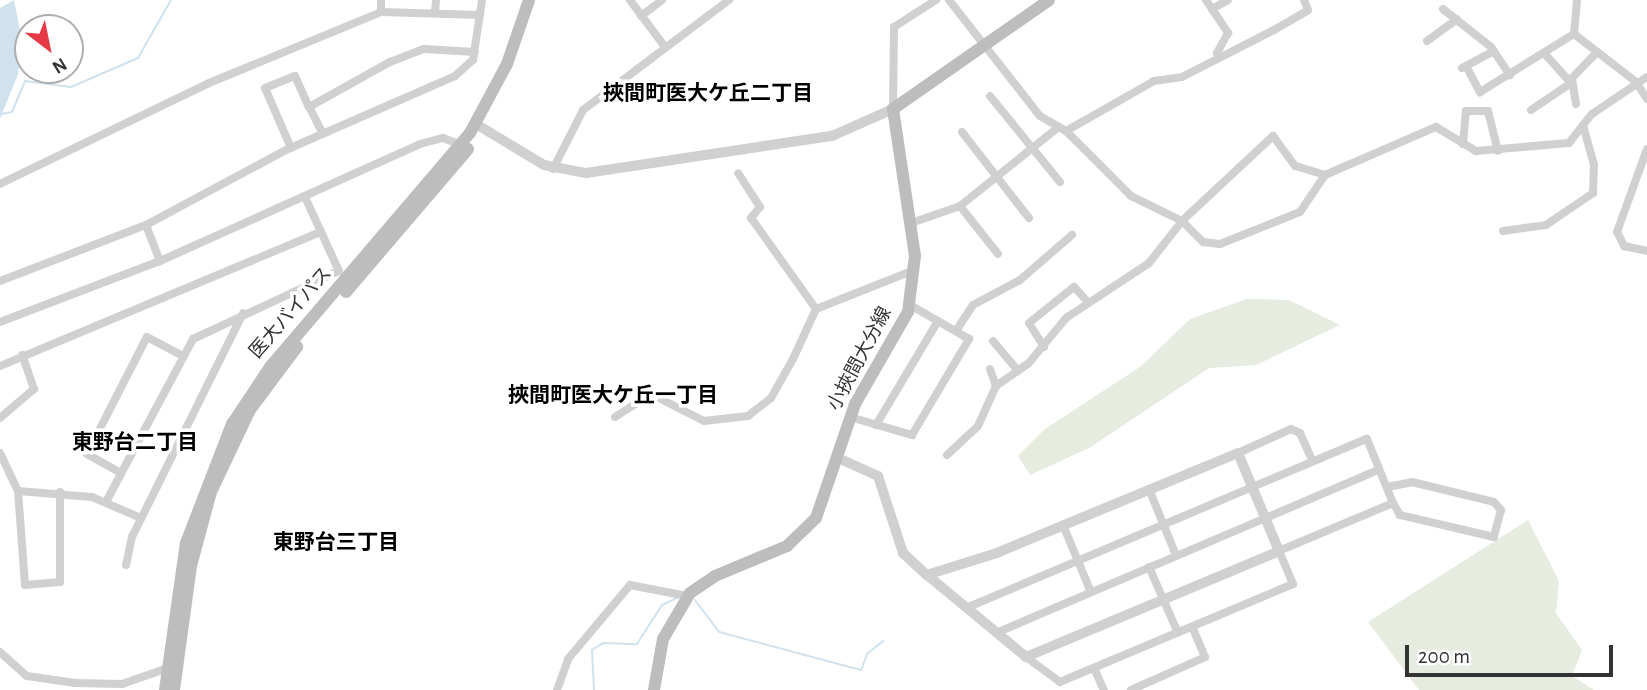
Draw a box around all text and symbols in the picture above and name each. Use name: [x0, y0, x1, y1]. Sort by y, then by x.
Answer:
north arrow: [14, 14, 84, 84]
text: N: [49, 54, 70, 77]
district label: 挾間町医大ケ丘二丁目: [603, 81, 813, 107]
street label: 医大バイパス: [245, 263, 337, 363]
street label: 小挾間大分線: [823, 303, 897, 415]
district label: 挾間町医大ケ丘一丁目: [508, 383, 718, 409]
district label: 東野台二丁目: [72, 430, 198, 456]
district label: 東野台三丁目: [273, 530, 399, 556]
scale bar: [1409, 630, 1617, 674]
text: 200 m: [1418, 646, 1470, 667]

